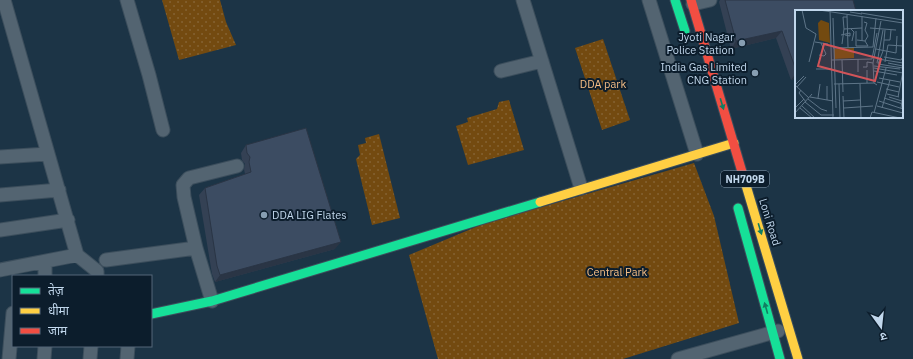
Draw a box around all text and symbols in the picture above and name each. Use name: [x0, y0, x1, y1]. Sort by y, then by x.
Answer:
inset map: [795, 10, 903, 118]
place label: Jyoti Nagar Police Station: [666, 30, 734, 57]
marker: Jyoti Nagar Police Station: [737, 38, 747, 48]
place label: India Gas Limited CNG Station: [660, 60, 747, 87]
marker: India Gas Limited CNG Station: [750, 68, 760, 78]
park label: DDA park: [580, 77, 626, 91]
one-way arrow: [719, 99, 725, 111]
road number: NH709B: [721, 171, 769, 187]
street label: Loni Road: [756, 197, 784, 247]
place label: DDA LIG Flates: [272, 208, 347, 222]
marker: DDA LIG Flates: [259, 210, 269, 220]
one-way arrow: [757, 223, 763, 235]
park label: Central Park: [587, 265, 648, 279]
legend: [12, 275, 152, 347]
text: तेज़: [48, 283, 65, 298]
one-way arrow: [763, 302, 769, 314]
text: धीमा: [48, 303, 70, 318]
north arrow: [861, 307, 901, 347]
text: जाम: [48, 323, 68, 338]
text: उ: [878, 329, 889, 344]

